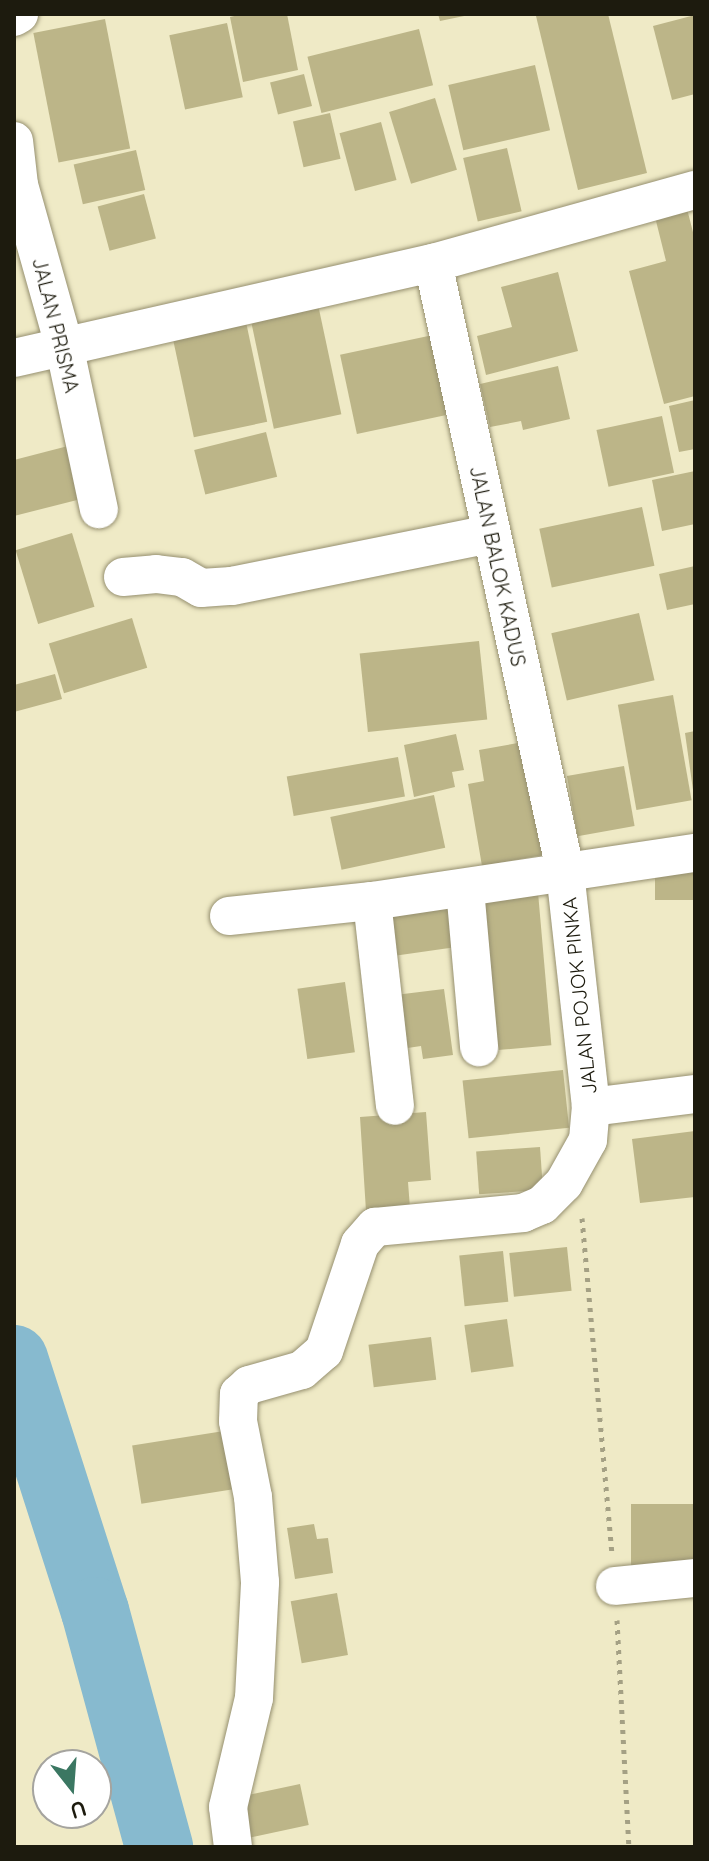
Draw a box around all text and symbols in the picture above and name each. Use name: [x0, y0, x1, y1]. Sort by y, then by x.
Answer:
street label: JALAN PRISMA: [28, 255, 84, 395]
street label: JALAN BALOK KADUS: [465, 463, 531, 669]
street label: JALAN POJOK PINKA: [557, 896, 601, 1096]
north arrow: [32, 1749, 112, 1829]
text: U: [67, 1794, 90, 1826]

